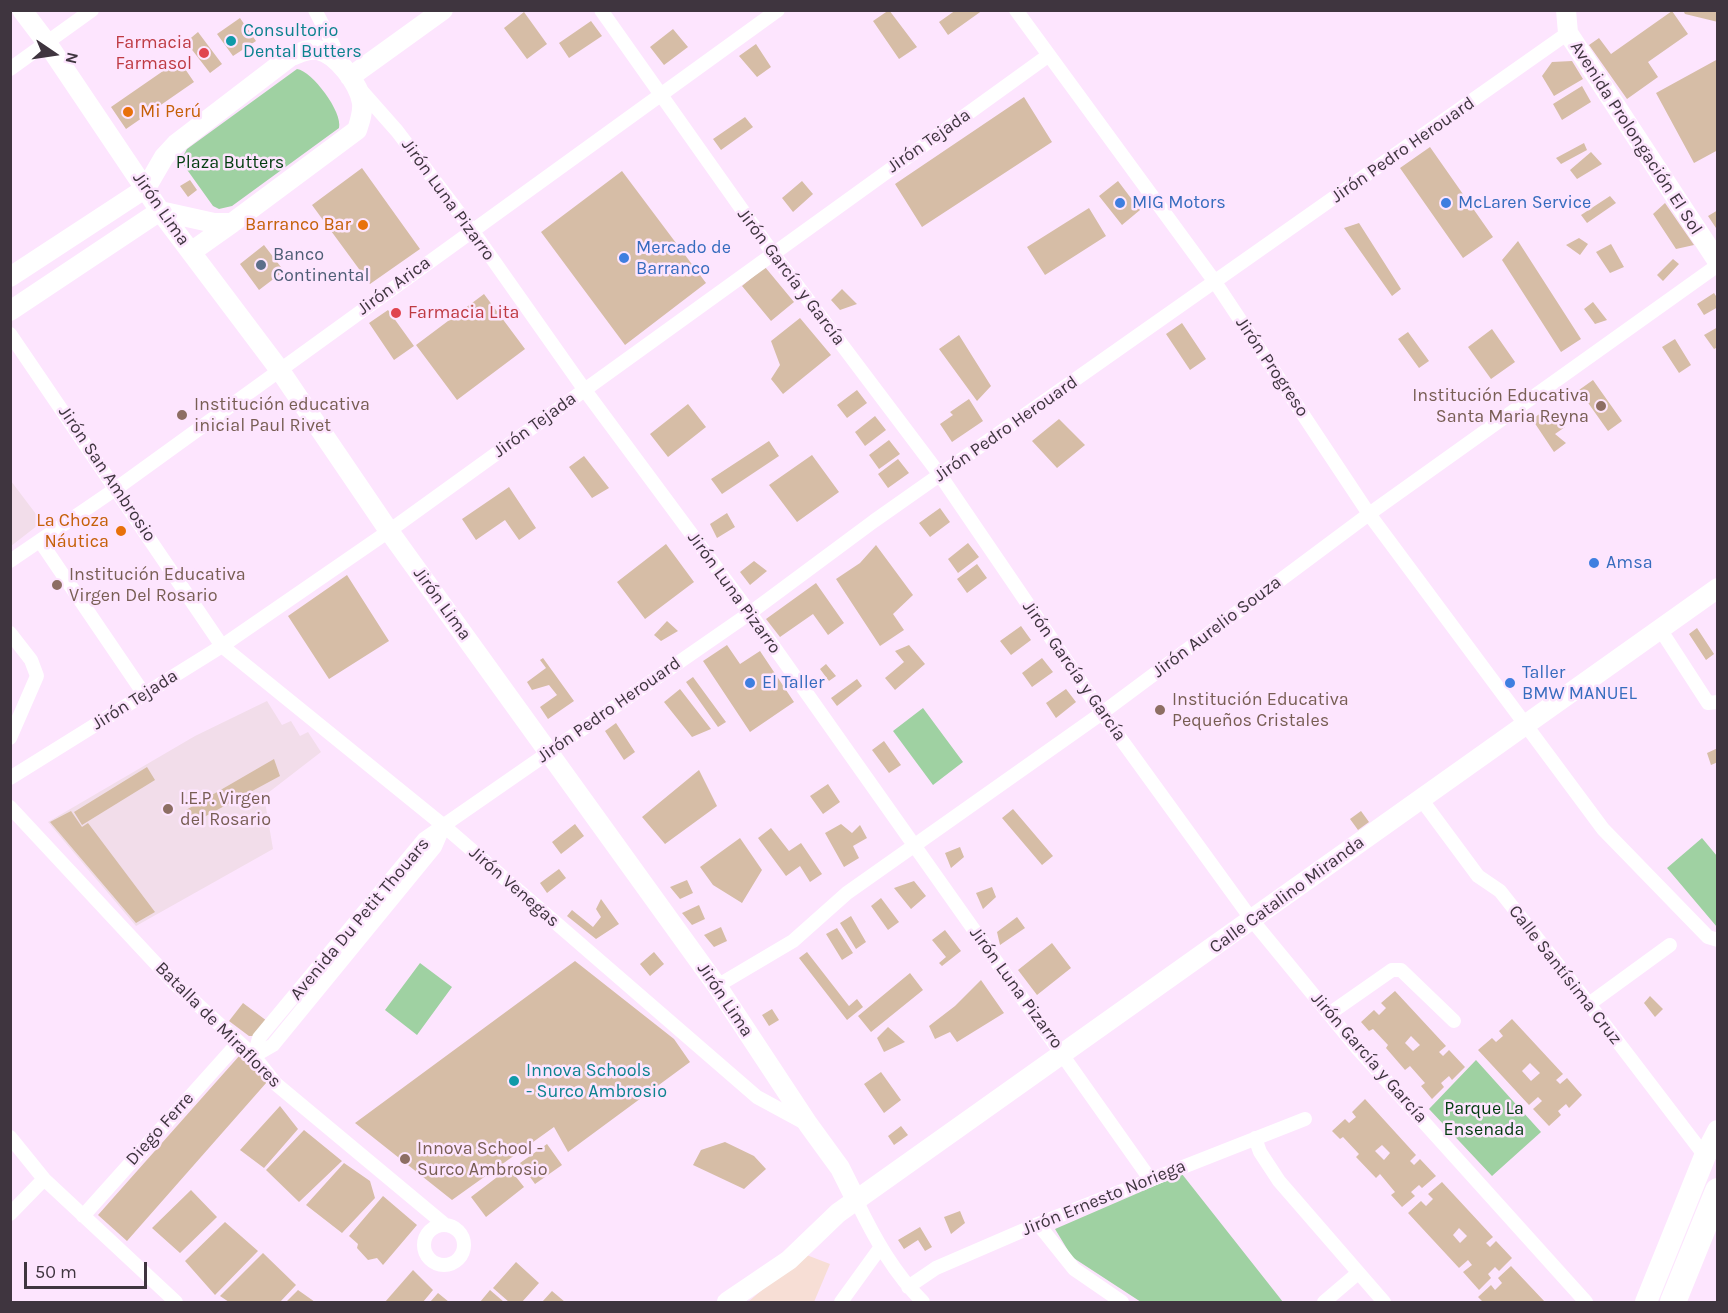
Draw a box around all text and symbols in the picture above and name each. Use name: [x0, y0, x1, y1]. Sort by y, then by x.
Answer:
place label: Consultorio Dental Butters: [243, 20, 362, 63]
north arrow: [24, 24, 84, 84]
place label: Farmacia Farmasol: [115, 32, 192, 74]
marker: Consultorio Dental Butters: [224, 34, 238, 48]
street label: Avenida Prolongación El Sol: [1565, 37, 1707, 239]
marker: Farmacia Farmasol: [197, 46, 211, 60]
text: N: [61, 50, 83, 66]
street label: Jirón Pedro Herouard: [1327, 92, 1479, 208]
place label: Mi Perú: [140, 101, 201, 123]
street label: Jirón Tejada: [883, 104, 975, 178]
marker: Mi Perú: [121, 105, 135, 119]
street label: Jirón Luna Pizarro: [397, 135, 499, 265]
park label: Plaza Butters: [176, 152, 284, 174]
street label: Jirón Lima: [128, 168, 194, 250]
place label: MIG Motors: [1132, 192, 1226, 214]
place label: McLaren Service: [1458, 192, 1591, 214]
marker: MIG Motors: [1113, 196, 1127, 210]
marker: McLaren Service: [1439, 196, 1453, 210]
street label: Jirón García y García: [732, 204, 850, 350]
place label: Barranco Bar: [245, 214, 351, 236]
marker: Barranco Bar: [356, 218, 370, 232]
place label: Mercado de Barranco: [636, 237, 731, 280]
place label: Banco Continental: [273, 244, 370, 286]
marker: Mercado de Barranco: [617, 251, 631, 265]
street label: Jirón Arica: [353, 252, 435, 320]
marker: Banco Continental: [254, 258, 268, 272]
place label: Farmacia Lita: [408, 302, 519, 324]
marker: Farmacia Lita: [389, 306, 403, 320]
street label: Jirón Progreso: [1231, 313, 1313, 421]
street label: Jirón Pedro Herouard: [930, 371, 1082, 487]
place label: Institución Educativa Santa Maria Reyna: [1412, 385, 1589, 428]
street label: Jirón Tejada: [489, 388, 581, 462]
place label: Institución educativa inicial Paul Rivet: [194, 394, 370, 436]
marker: Institución Educativa Santa Maria Reyna: [1594, 399, 1608, 413]
street label: Jirón San Ambrosio: [54, 402, 160, 546]
marker: Institución educativa inicial Paul Rivet: [175, 408, 189, 422]
place label: La Choza Náutica: [36, 510, 109, 552]
marker: La Choza Náutica: [114, 524, 128, 538]
street label: Jirón Luna Pizarro: [683, 528, 785, 658]
place label: Amsa: [1606, 552, 1653, 574]
marker: Amsa: [1587, 556, 1601, 570]
street label: Jirón Lima: [408, 563, 476, 645]
place label: Institución Educativa Virgen Del Rosario: [69, 564, 246, 606]
street label: Jirón Aurelio Souza: [1148, 572, 1286, 682]
marker: Institución Educativa Virgen Del Rosario: [50, 578, 64, 592]
street label: Jirón García y García: [1017, 597, 1131, 745]
street label: Jirón Pedro Herouard: [533, 652, 685, 768]
place label: Taller BMW MANUEL: [1522, 662, 1637, 704]
street label: Jirón Tejada: [88, 665, 182, 735]
place label: El Taller: [762, 672, 825, 694]
marker: El Taller: [743, 676, 757, 690]
marker: Taller BMW MANUEL: [1503, 676, 1517, 690]
place label: Institución Educativa Pequeños Cristales: [1172, 689, 1349, 732]
marker: Institución Educativa Pequeños Cristales: [1153, 703, 1167, 717]
place label: I.E.P. Virgen del Rosario: [180, 788, 271, 830]
marker: I.E.P. Virgen del Rosario: [161, 802, 175, 816]
street label: Calle Catalino Miranda: [1205, 832, 1369, 958]
street label: Avenida Du Petit Thouars: [286, 833, 434, 1005]
street label: Jirón Venegas: [464, 842, 564, 932]
street label: Calle Santísima Cruz: [1504, 901, 1626, 1049]
street label: Jirón Luna Pizarro: [965, 923, 1067, 1053]
street label: Batalla de Miraflores: [150, 957, 286, 1093]
street label: Jirón Lima: [692, 959, 758, 1041]
street label: Jirón García y García: [1306, 988, 1432, 1128]
place label: Innova Schools - Surco Ambrosio: [526, 1060, 667, 1102]
marker: Innova Schools - Surco Ambrosio: [507, 1074, 521, 1088]
street label: Diego Ferre: [121, 1088, 199, 1170]
park label: Parque La Ensenada: [1443, 1098, 1525, 1140]
place label: Innova School - Surco Ambrosio: [417, 1138, 548, 1180]
marker: Innova School - Surco Ambrosio: [398, 1152, 412, 1166]
street label: Jirón Ernesto Noriega: [1019, 1155, 1189, 1241]
scale bar: [27, 1250, 150, 1288]
text: 50 m: [35, 1261, 77, 1283]

